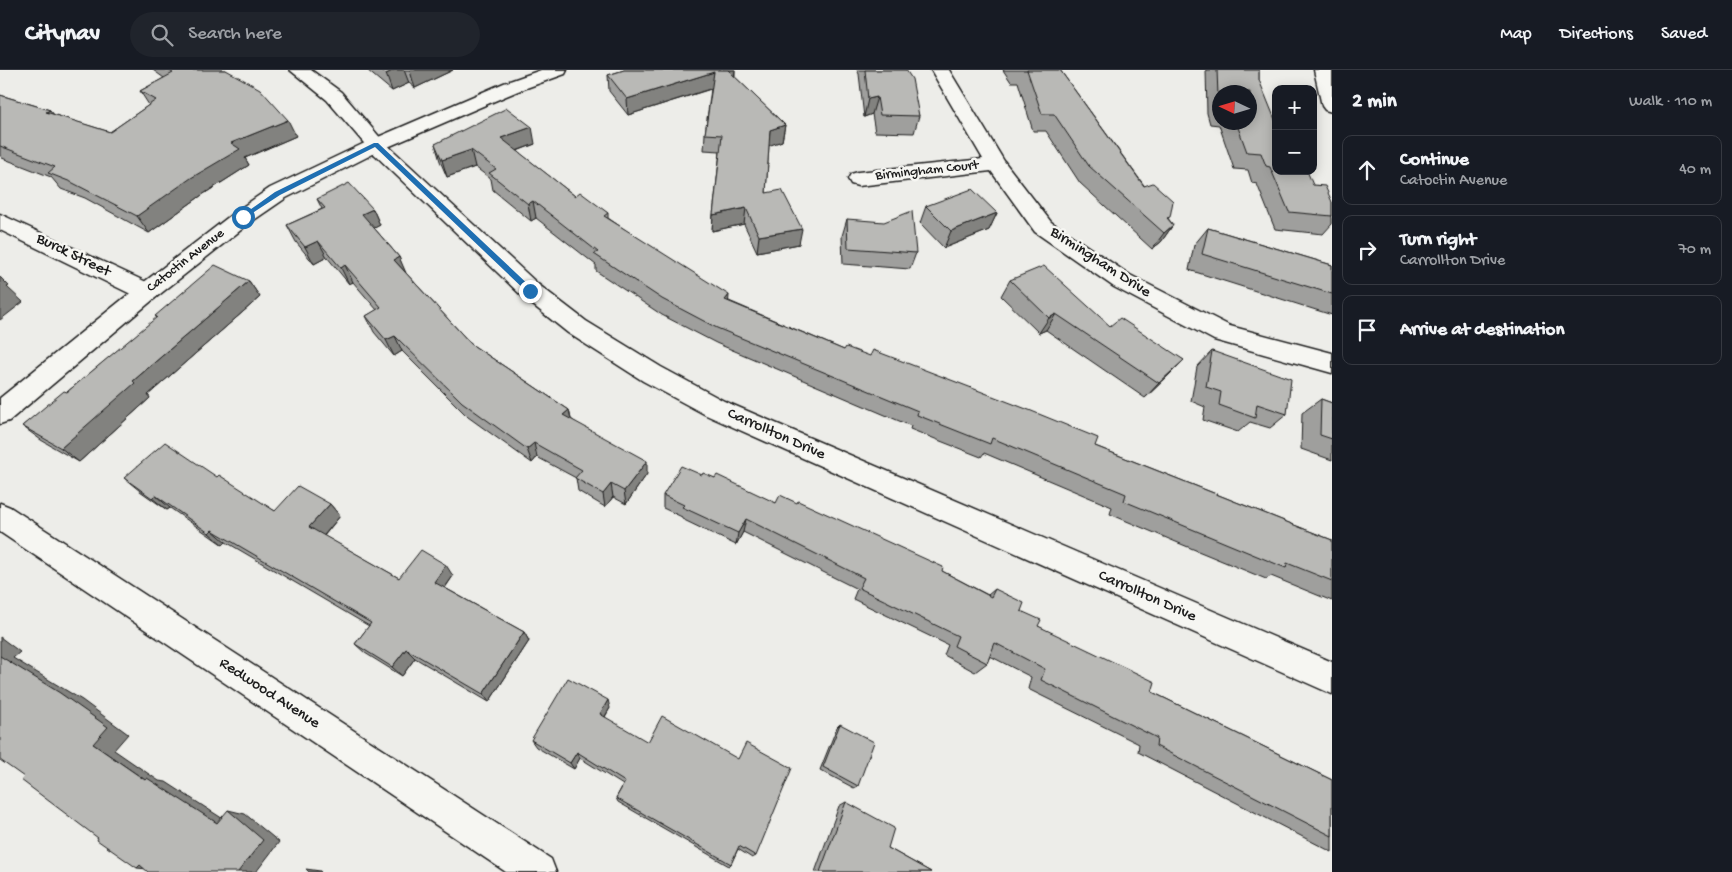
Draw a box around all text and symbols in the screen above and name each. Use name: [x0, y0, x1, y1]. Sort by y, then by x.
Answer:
search box: [130, 12, 480, 57]
text: Citynav: [25, 20, 100, 49]
icon: search: [148, 21, 176, 49]
text: Search here: [188, 23, 282, 46]
text: Map: [1500, 24, 1532, 45]
text: Directions: [1560, 24, 1633, 45]
text: Saved: [1661, 24, 1707, 45]
north arrow: [1212, 85, 1257, 130]
map controls: [1272, 85, 1317, 175]
button: +: [1272, 85, 1317, 130]
text: 2 min: [1352, 90, 1397, 115]
text: Walk · 110 m: [1629, 93, 1712, 112]
button: −: [1272, 130, 1317, 175]
text: Continue: [1400, 149, 1469, 172]
icon: ahead: [1353, 156, 1381, 184]
street label: Birmingham Court: [874, 157, 981, 185]
text: 40 m: [1679, 161, 1711, 180]
text: Catoctin Avenue: [1400, 172, 1507, 191]
route start: [232, 206, 255, 229]
street label: Birmingham Drive: [1045, 223, 1155, 303]
street label: Catoctin Avenue: [144, 225, 229, 297]
street label: Burck Street: [32, 229, 115, 283]
text: Turn right: [1400, 229, 1476, 252]
icon: right: [1353, 236, 1381, 264]
text: 70 m: [1678, 241, 1711, 260]
text: Carrollton Drive: [1400, 252, 1505, 271]
route end: [519, 280, 542, 303]
icon: arrive: [1353, 316, 1381, 344]
text: Arrive at destination: [1400, 319, 1564, 342]
street label: Carrollton Drive: [724, 405, 829, 465]
street label: Carrollton Drive: [1095, 567, 1200, 627]
street label: Redwood Avenue: [215, 654, 324, 734]

